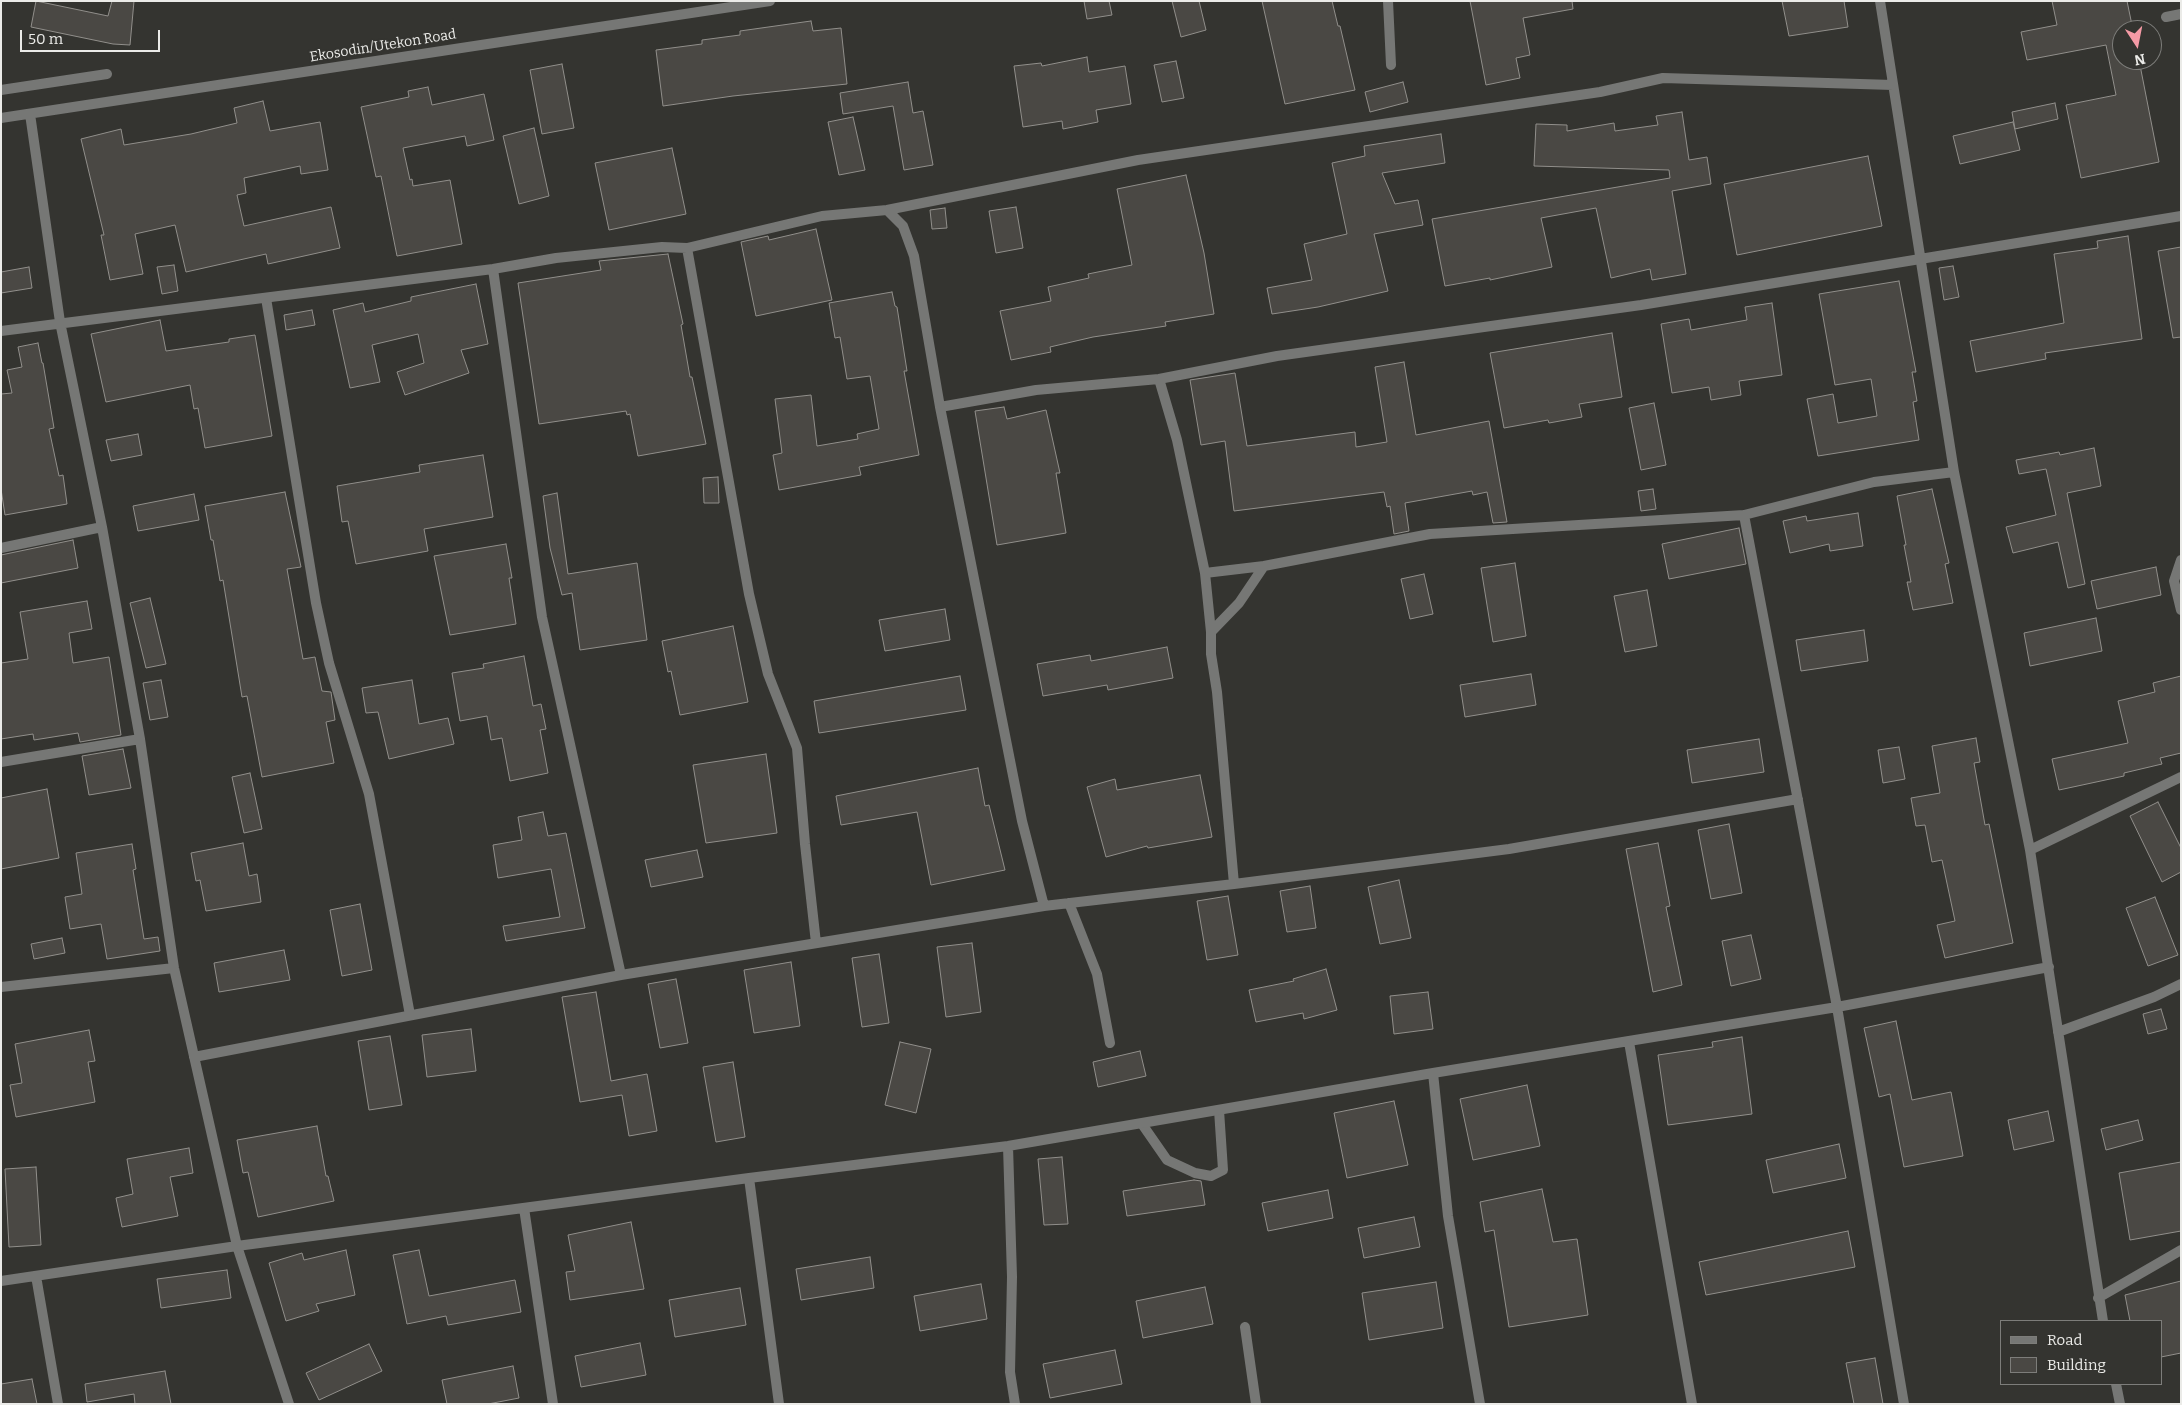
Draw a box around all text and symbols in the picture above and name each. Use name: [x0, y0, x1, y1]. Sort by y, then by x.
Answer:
scale bar: [22, 20, 162, 52]
north arrow: [2112, 20, 2162, 70]
street label: Ekosodin/Utekon Road: [309, 26, 457, 66]
text: 50 m: [28, 30, 63, 48]
text: N: [2133, 50, 2147, 69]
legend: [2000, 1320, 2162, 1385]
text: Road: [2047, 1331, 2082, 1349]
text: Building: [2047, 1356, 2106, 1374]

